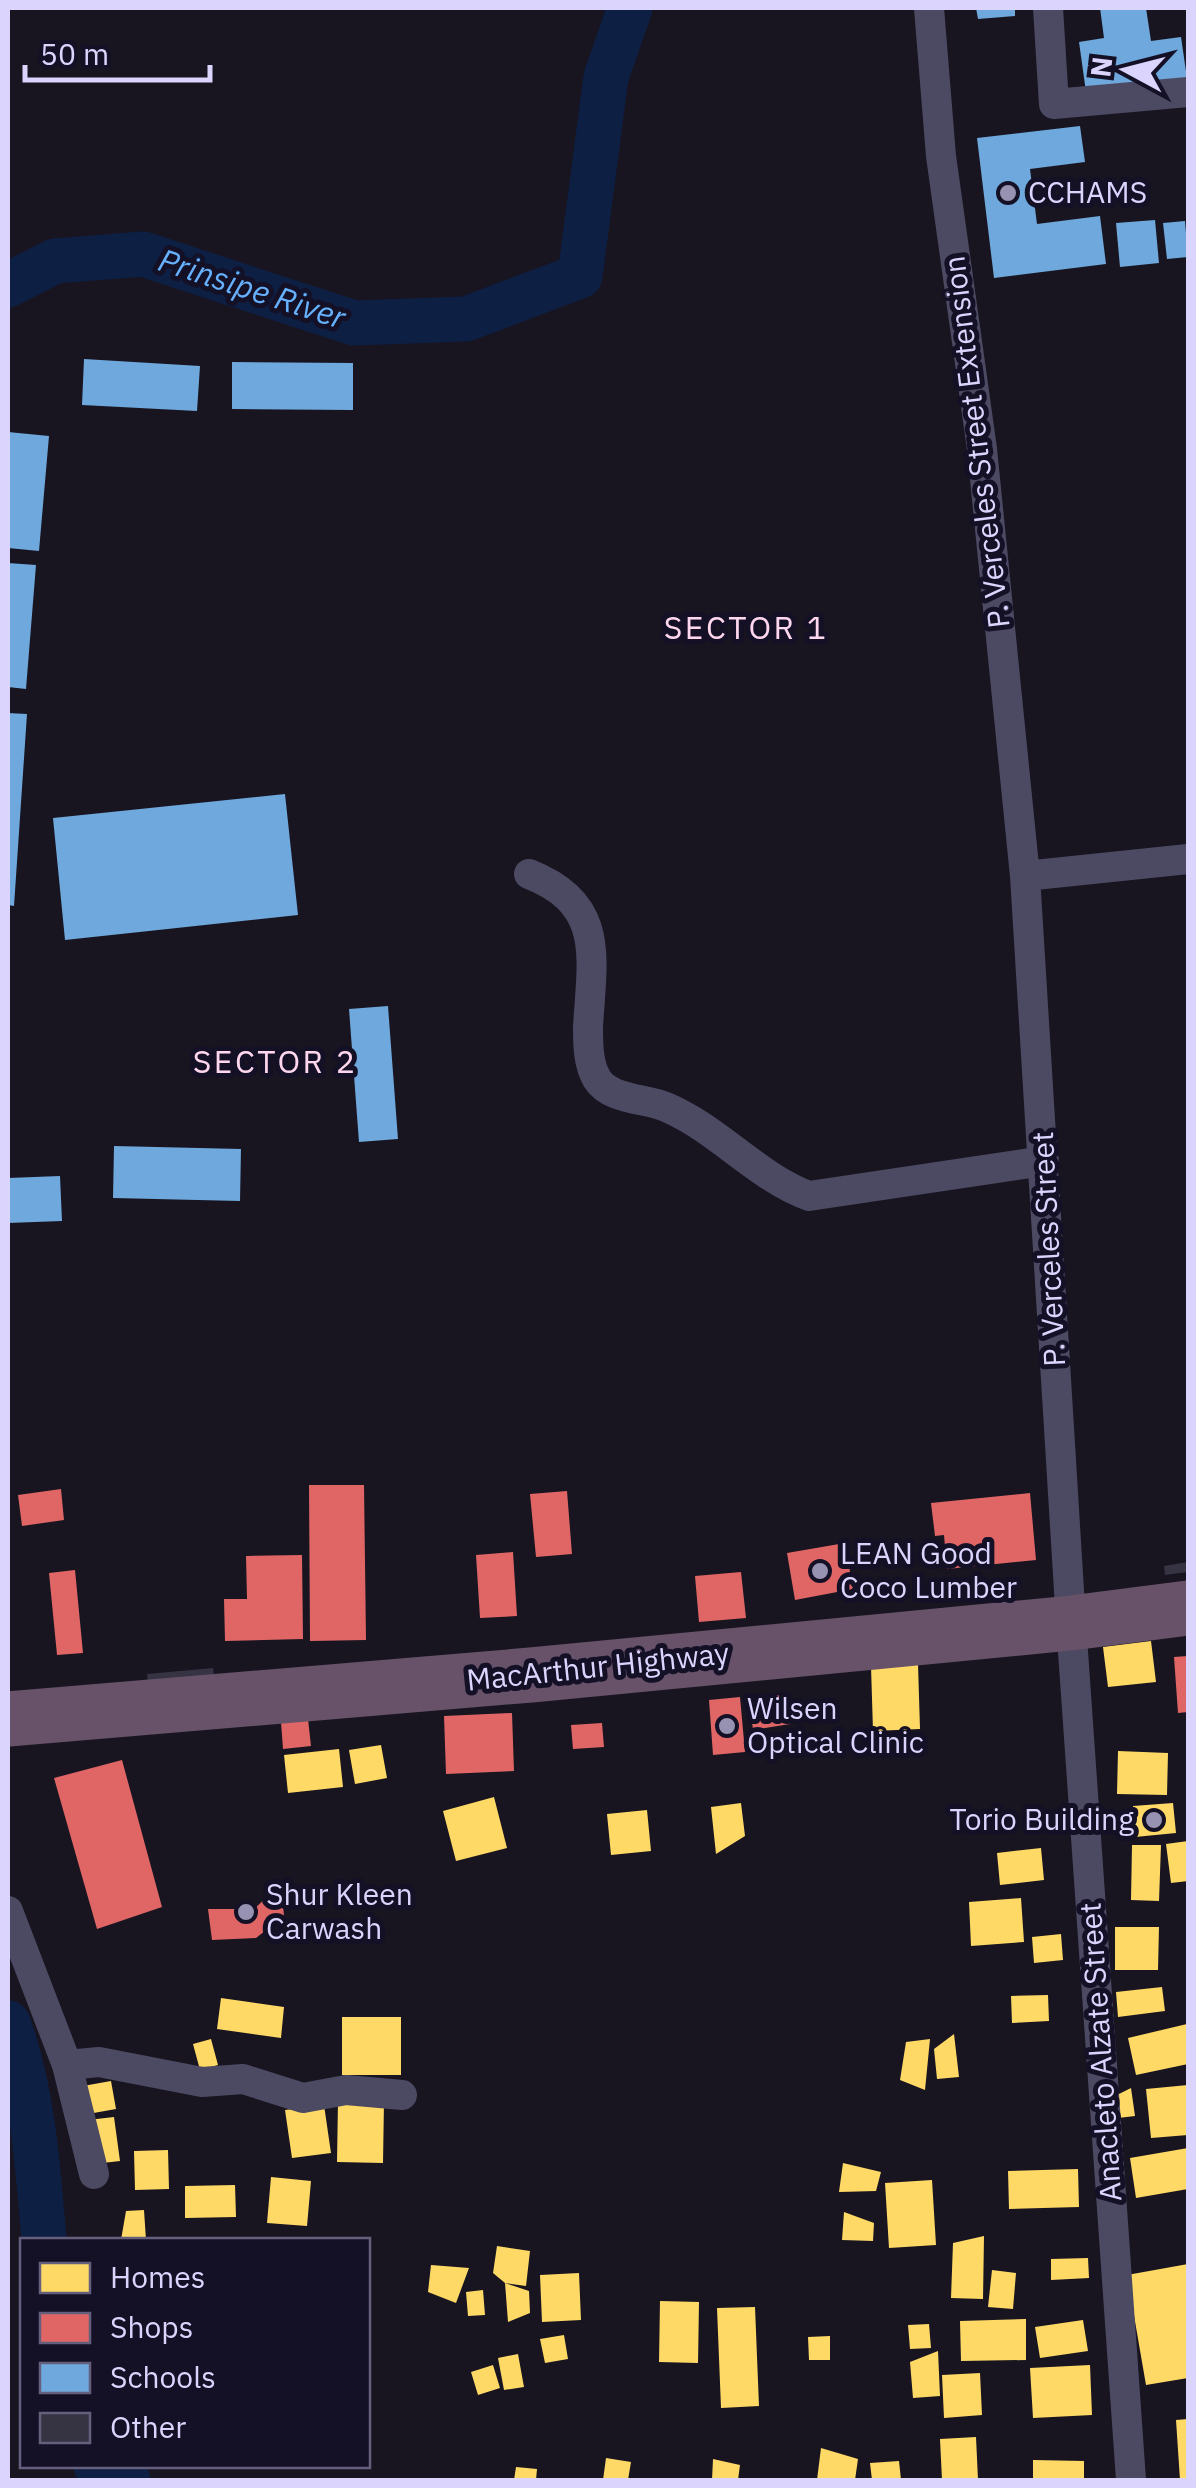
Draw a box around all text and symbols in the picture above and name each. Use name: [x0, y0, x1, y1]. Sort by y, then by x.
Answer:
scale bar: [25, 20, 210, 82]
north arrow: [1076, 20, 1176, 120]
text: 50 m: [40, 34, 109, 73]
text: N: [1081, 55, 1120, 79]
place label: CCHAMS: [1028, 172, 1147, 211]
marker: CCHAMS: [997, 182, 1019, 204]
water label: Prinsipe River: [154, 238, 352, 338]
street label: P. Verceles Street Extension: [933, 254, 1018, 631]
district label: SECTOR 1: [664, 606, 828, 648]
district label: SECTOR 2: [193, 1040, 357, 1082]
street label: P. Verceles Street: [1022, 1131, 1073, 1368]
place label: LEAN Good Coco Lumber: [840, 1533, 1017, 1606]
marker: LEAN Good Coco Lumber: [809, 1560, 831, 1582]
street label: MacArthur Highway: [465, 1632, 731, 1699]
place label: Wilsen Optical Clinic: [747, 1688, 924, 1761]
marker: Wilsen Optical Clinic: [716, 1715, 738, 1737]
place label: Torio Building: [950, 1799, 1134, 1838]
marker: Torio Building: [1143, 1809, 1165, 1831]
place label: Shur Kleen Carwash: [266, 1874, 413, 1947]
marker: Shur Kleen Carwash: [235, 1901, 257, 1923]
street label: Anacleto Alzate Street: [1070, 1901, 1129, 2203]
legend: [20, 2238, 370, 2468]
text: Homes: [110, 2257, 205, 2296]
text: Shops: [110, 2307, 193, 2346]
text: Schools: [110, 2357, 216, 2396]
text: Other: [110, 2407, 186, 2446]

